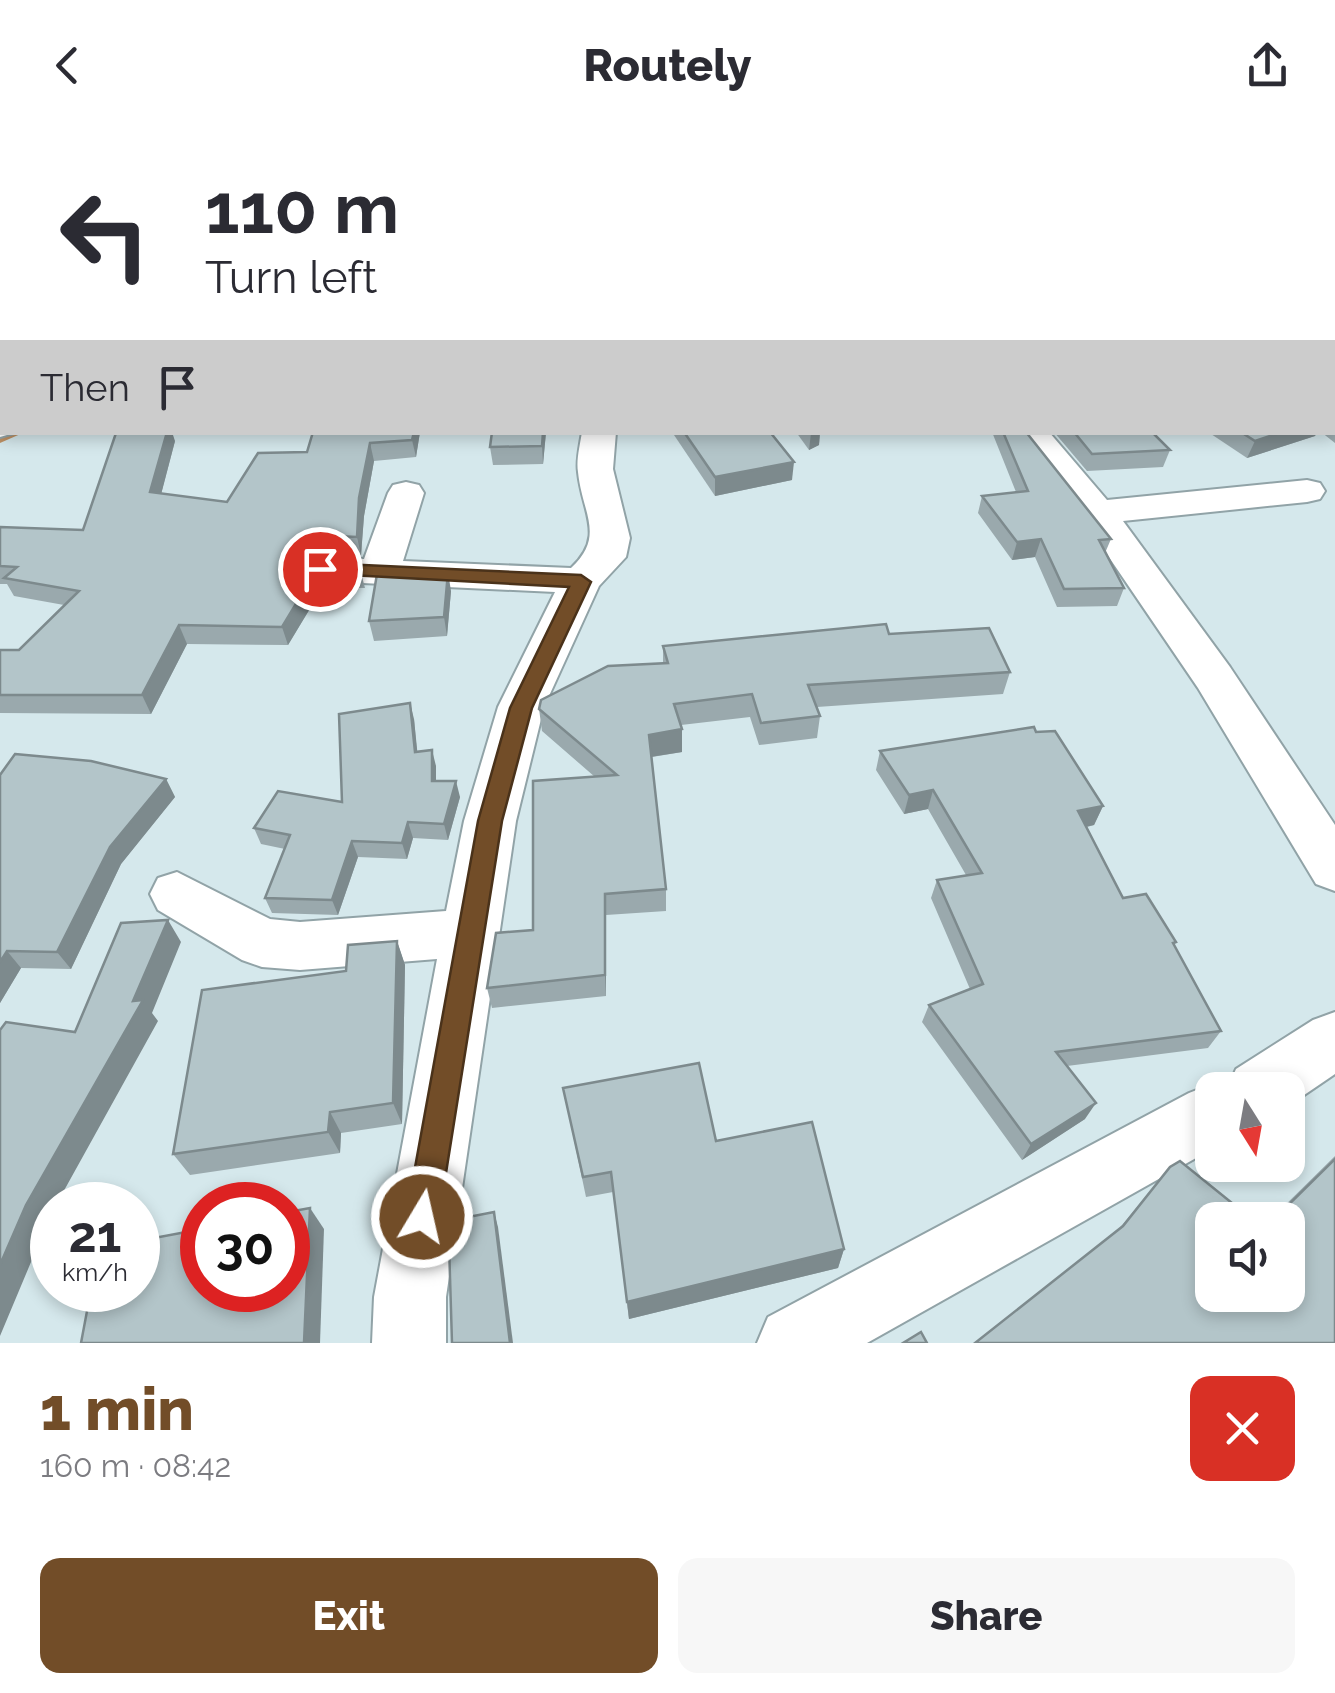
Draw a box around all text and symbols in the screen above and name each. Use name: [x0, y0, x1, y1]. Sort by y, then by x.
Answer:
icon: back: [40, 38, 95, 93]
icon: share: [1240, 38, 1295, 93]
text: Routely: [583, 39, 752, 92]
text: 110 m: [205, 167, 399, 249]
icon: left: [40, 170, 170, 300]
text: Turn left: [205, 251, 377, 304]
icon: arrive: [150, 360, 205, 415]
text: Then: [40, 365, 130, 410]
pin: [278, 527, 363, 612]
icon: arrive: [293, 542, 348, 597]
north arrow: [1195, 1072, 1305, 1182]
map controls: [1195, 1072, 1305, 1312]
position arrow: [370, 1165, 474, 1269]
speed limit sign: 30: [180, 1182, 310, 1312]
button: sound: [1195, 1202, 1305, 1312]
text: 21: [69, 1205, 121, 1264]
text: km/h: [62, 1257, 128, 1287]
text: 1 min: [40, 1374, 194, 1444]
button: close: [1190, 1376, 1295, 1481]
text: 160 m · 08:42: [40, 1447, 231, 1484]
button: Exit: [40, 1558, 658, 1673]
button: Share: [678, 1558, 1295, 1673]

